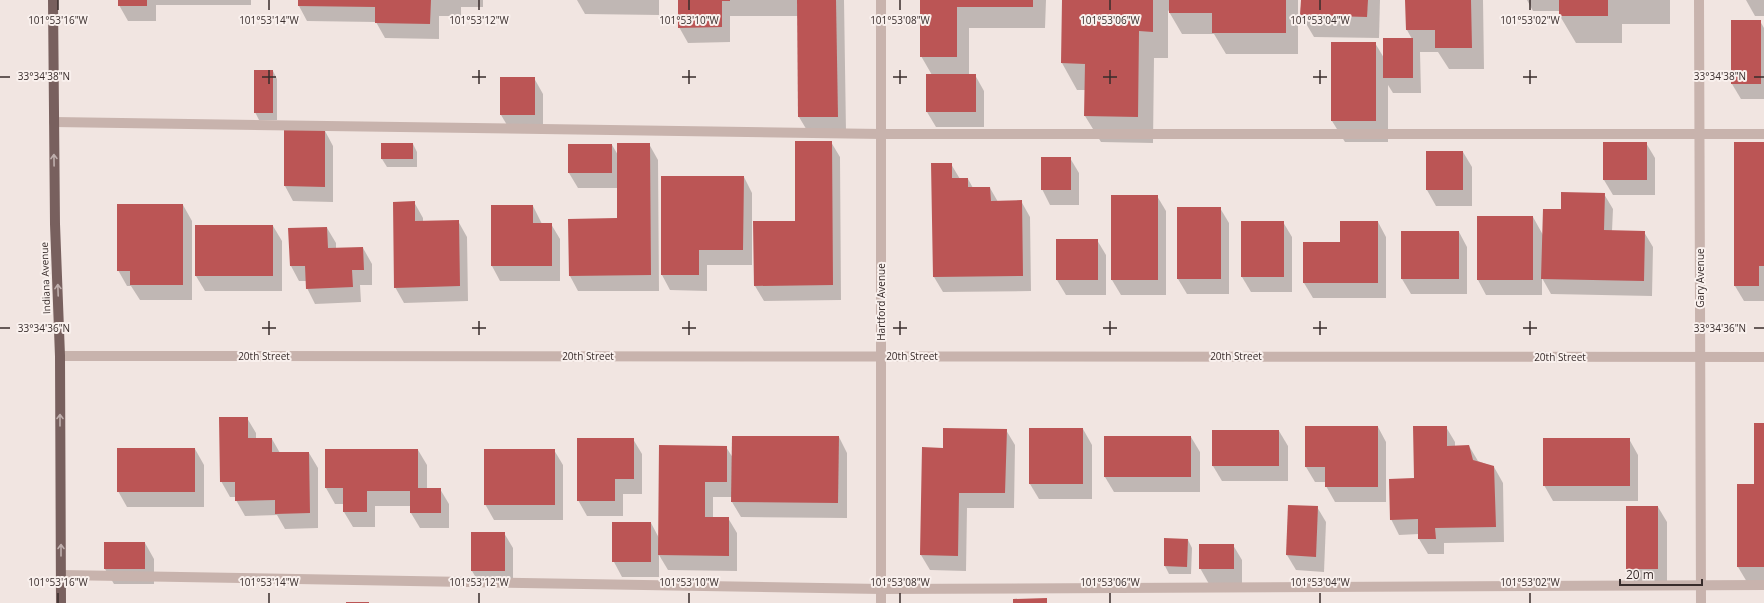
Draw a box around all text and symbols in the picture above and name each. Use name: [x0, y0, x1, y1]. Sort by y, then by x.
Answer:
text: 101°53'16"W: [28, 13, 89, 27]
text: 101°53'14"W: [239, 13, 300, 27]
text: 101°53'12"W: [449, 13, 510, 27]
text: 101°53'10"W: [659, 13, 720, 27]
text: 101°53'08"W: [870, 13, 931, 27]
text: 101°53'06"W: [1080, 13, 1141, 27]
text: 101°53'04"W: [1290, 13, 1351, 27]
text: 101°53'02"W: [1500, 13, 1561, 27]
text: 33°34'38"N: [18, 69, 70, 83]
text: 33°34'38"N: [1694, 69, 1746, 83]
one-way arrow: [50, 154, 58, 167]
street label: Indiana Avenue: [37, 241, 53, 314]
street label: Gary Avenue: [1693, 248, 1707, 308]
street label: Hartford Avenue: [874, 263, 888, 341]
one-way arrow: [54, 284, 61, 297]
text: 33°34'36"N: [18, 321, 70, 335]
text: 33°34'36"N: [1694, 321, 1746, 335]
street label: 20th Street: [238, 349, 290, 363]
street label: 20th Street: [562, 349, 614, 363]
street label: 20th Street: [886, 349, 938, 363]
street label: 20th Street: [1210, 349, 1262, 363]
street label: 20th Street: [1534, 350, 1586, 364]
one-way arrow: [56, 414, 64, 427]
one-way arrow: [57, 544, 65, 557]
scale bar: [1620, 561, 1702, 587]
text: 20 m: [1626, 566, 1654, 583]
text: 101°53'16"W: [28, 575, 89, 589]
text: 101°53'14"W: [239, 575, 300, 589]
text: 101°53'12"W: [449, 575, 510, 589]
text: 101°53'10"W: [659, 575, 720, 589]
text: 101°53'08"W: [870, 575, 931, 589]
text: 101°53'06"W: [1080, 575, 1141, 589]
text: 101°53'04"W: [1290, 575, 1351, 589]
text: 101°53'02"W: [1500, 575, 1561, 589]

